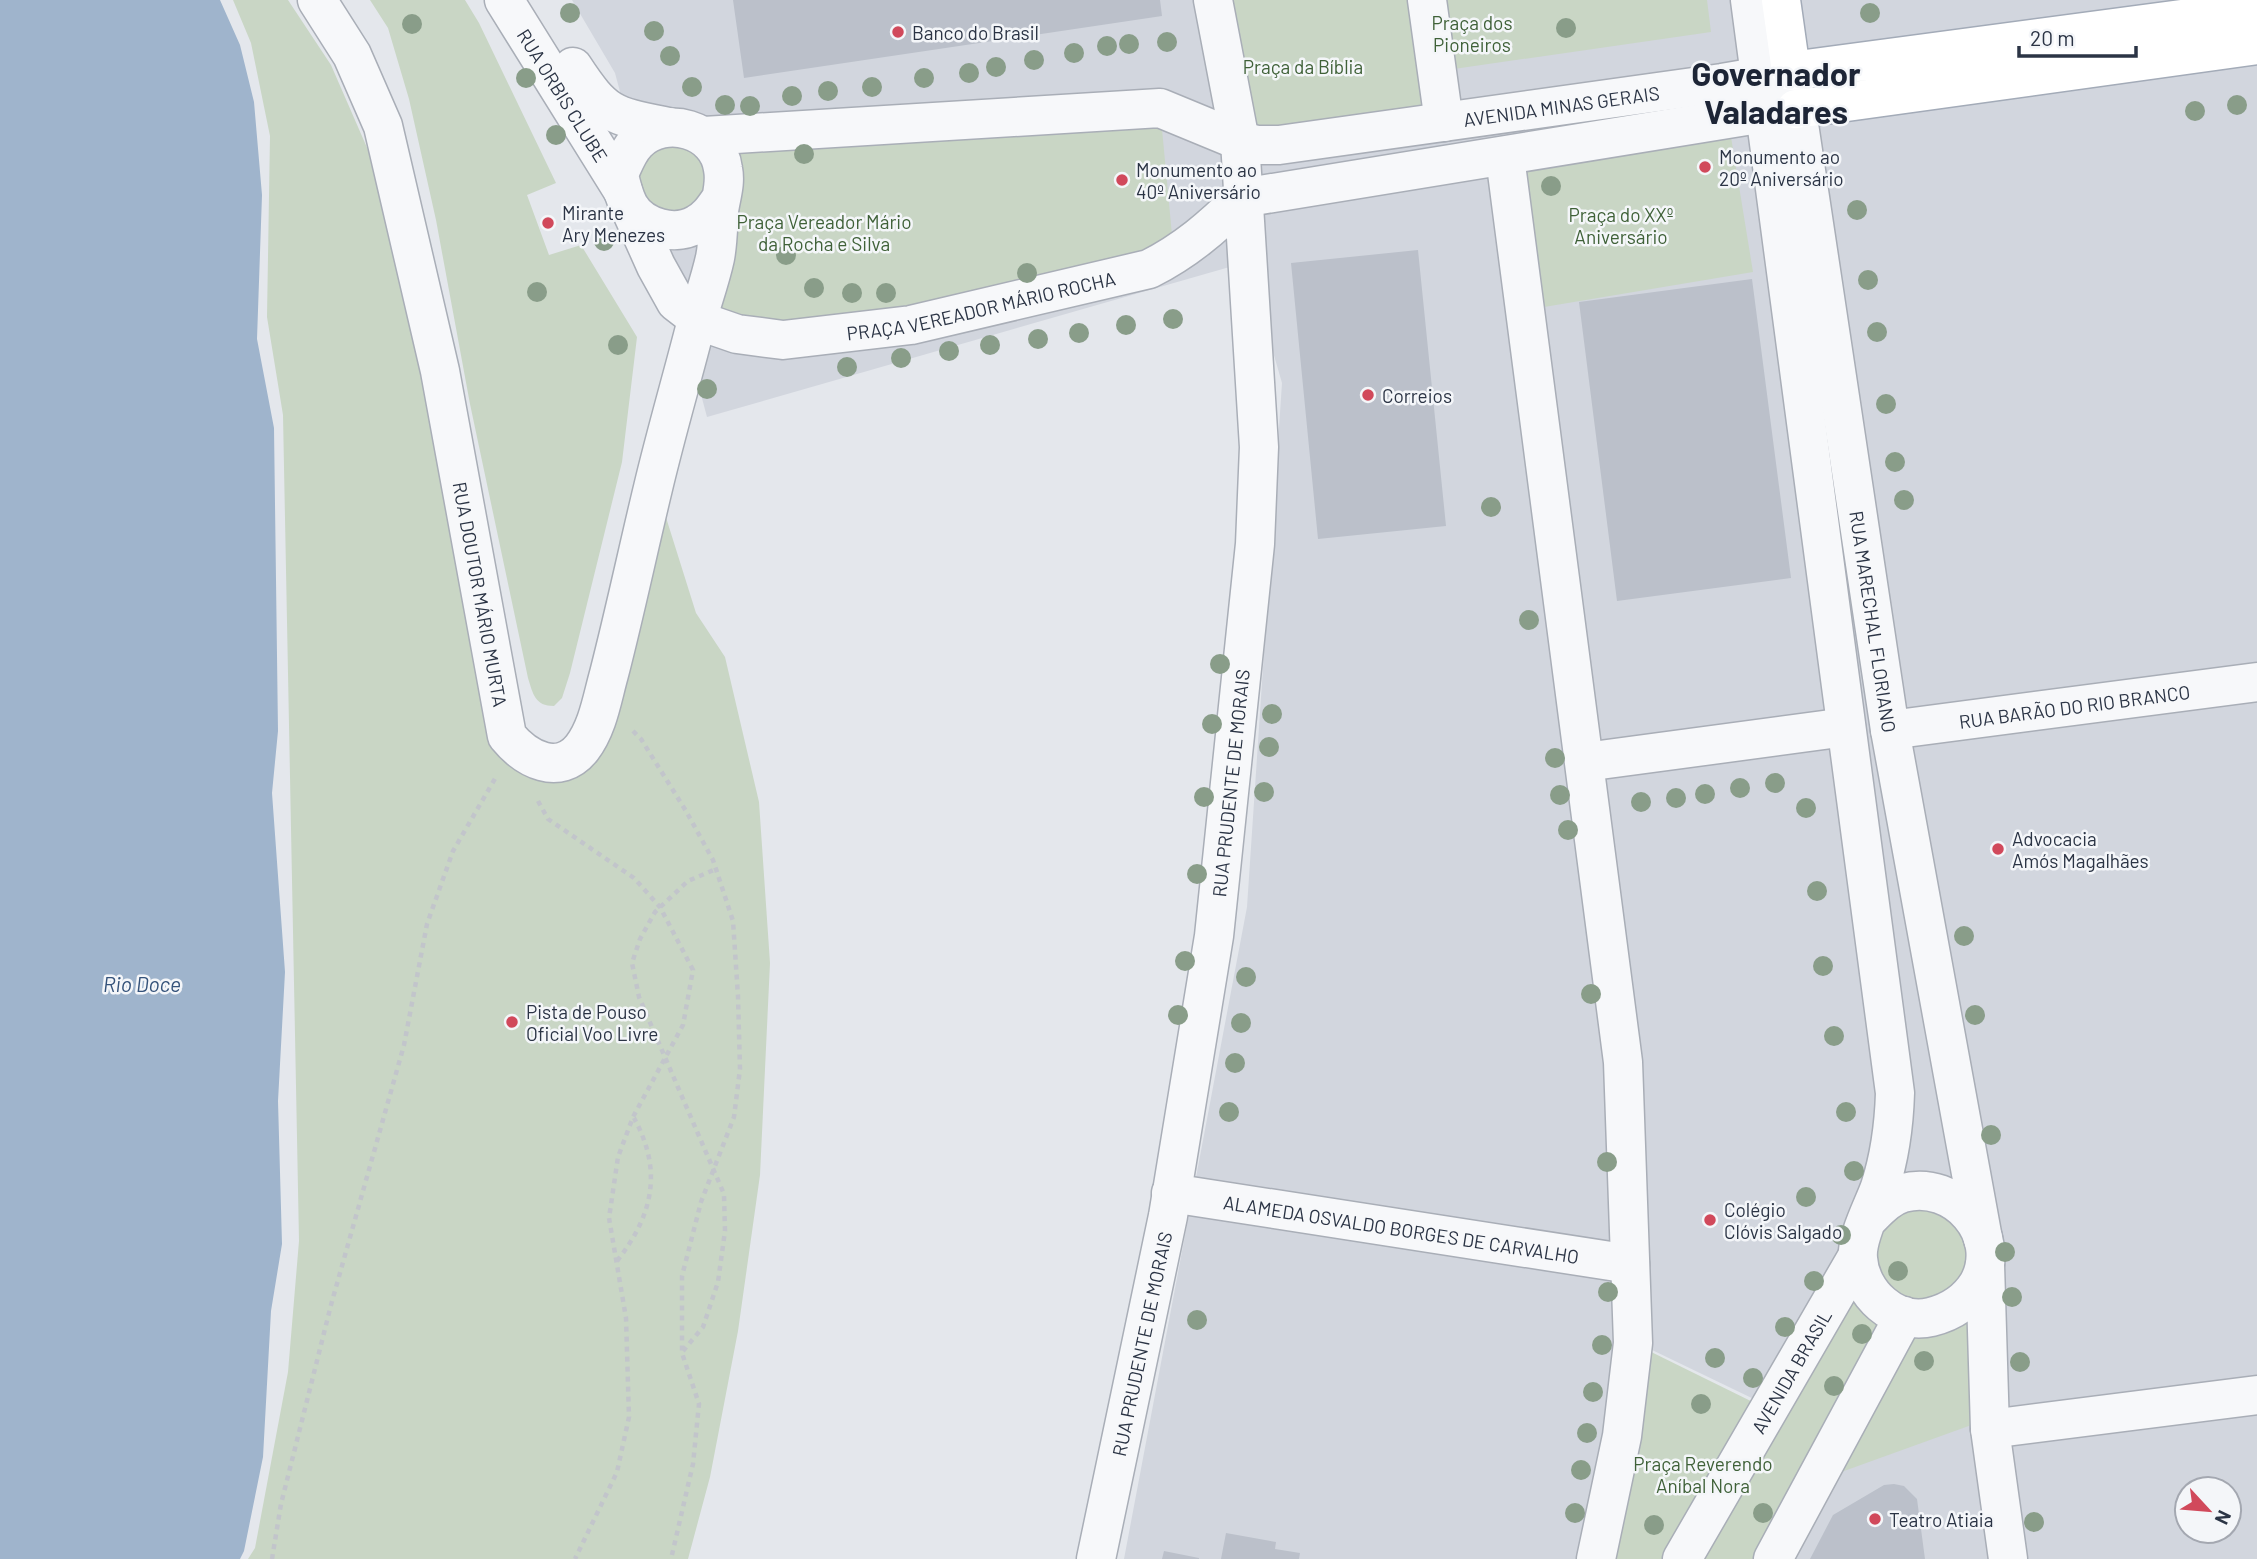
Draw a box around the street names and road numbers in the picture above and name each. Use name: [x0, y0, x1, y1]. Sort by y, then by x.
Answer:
street label: RUA ORBIS CLUBE: [513, 24, 613, 166]
street label: AVENIDA MINAS GERAIS: [1462, 80, 1661, 131]
street label: PRAÇA VEREADOR MÁRIO ROCHA: [845, 266, 1118, 344]
street label: RUA DOUTOR MÁRIO MURTA: [449, 480, 513, 708]
street label: RUA MARECHAL FLORIANO: [1846, 509, 1902, 734]
street label: RUA PRUDENTE DE MORAIS: [1207, 668, 1253, 898]
street label: RUA BARÃO DO RIO BRANCO: [1957, 679, 2191, 732]
street label: ALAMEDA OSVALDO BORGES DE CARVALHO: [1222, 1190, 1581, 1267]
street label: RUA PRUDENTE DE MORAIS: [1106, 1229, 1176, 1458]
street label: AVENIDA BRASIL: [1746, 1305, 1836, 1437]

